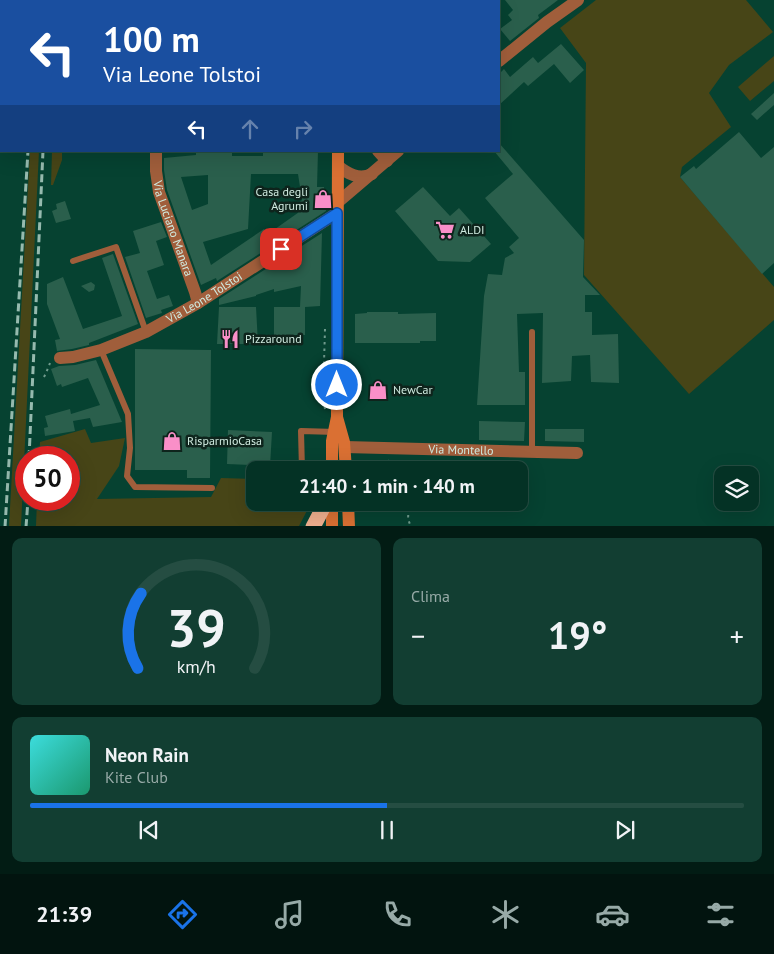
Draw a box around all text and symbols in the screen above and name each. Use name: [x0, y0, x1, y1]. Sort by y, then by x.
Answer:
text: 100 m: [103, 16, 200, 62]
icon: left: [20, 20, 85, 85]
text: Via Leone Tolstoi: [103, 60, 261, 88]
icon: left: [183, 115, 211, 143]
icon: ahead: [236, 115, 264, 143]
icon: right: [289, 115, 317, 143]
street label: Via Luciano Manara: [150, 179, 197, 278]
place label: Casa degli Agrumi: [256, 184, 308, 213]
shop icon: Casa degli Agrumi: [312, 188, 334, 210]
supermarket icon: ALDI: [434, 219, 456, 241]
place label: ALDI: [460, 222, 485, 237]
pin: [260, 228, 302, 270]
icon: arrive: [267, 235, 295, 263]
street label: Via Leone Tolstoi: [163, 268, 245, 327]
restaurant icon: Pizzaround: [219, 328, 241, 350]
place label: Pizzaround: [245, 331, 302, 346]
position arrow: [310, 358, 362, 410]
shop icon: NewCar: [367, 379, 389, 401]
place label: NewCar: [393, 382, 433, 397]
shop icon: RisparmioCasa: [161, 430, 183, 452]
place label: RisparmioCasa: [187, 433, 262, 448]
street label: Via Montello: [427, 441, 494, 458]
speed limit sign: 50: [15, 446, 80, 511]
map controls: [714, 466, 759, 511]
button: layers: [714, 466, 759, 511]
text: 21:40 · 1 min · 140 m: [299, 474, 475, 498]
text: Clima: [411, 586, 450, 606]
text: 39: [167, 594, 226, 661]
text: 19°: [548, 610, 607, 659]
text: −: [411, 617, 425, 654]
text: +: [730, 617, 744, 654]
text: km/h: [177, 655, 216, 678]
text: Neon Rain: [105, 743, 189, 767]
text: Kite Club: [105, 767, 168, 787]
icon: previous: [135, 816, 163, 844]
icon: pause: [373, 816, 401, 844]
icon: next: [611, 816, 639, 844]
icon: directions: [165, 897, 200, 932]
icon: music: [272, 897, 307, 932]
icon: phone: [380, 897, 415, 932]
icon: climate: [488, 897, 523, 932]
icon: car: [595, 897, 630, 932]
icon: filters: [703, 897, 738, 932]
text: 21:39: [36, 900, 92, 928]

